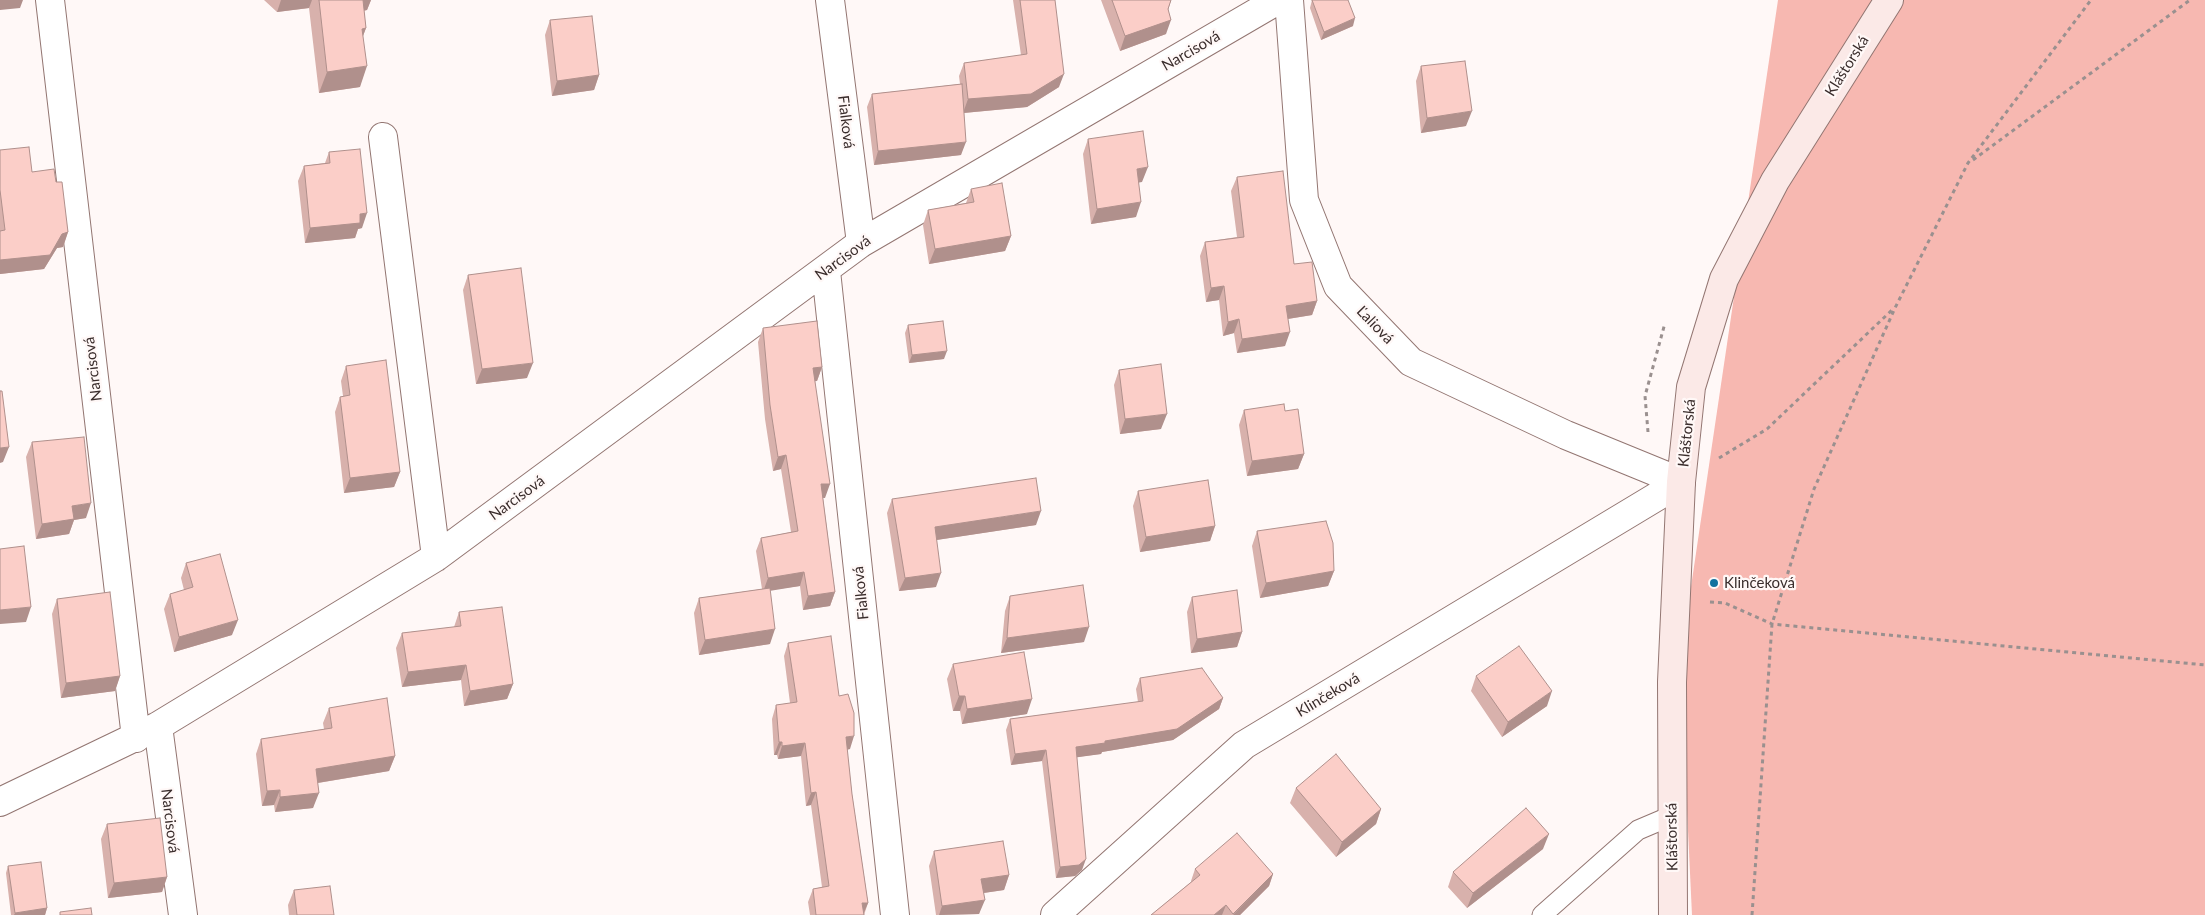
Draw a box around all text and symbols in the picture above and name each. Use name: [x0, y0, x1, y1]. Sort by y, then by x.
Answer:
street label: Narcisová: [1159, 27, 1223, 75]
street label: Kláštorská: [1821, 32, 1873, 100]
street label: Fialková: [834, 94, 858, 150]
street label: Narcisová: [812, 232, 874, 284]
street label: Ľaliová: [1353, 302, 1397, 348]
street label: Narcisová: [80, 336, 106, 402]
street label: Kláštorská: [1674, 398, 1700, 468]
street label: Narcisová: [486, 472, 548, 524]
street label: Fialková: [849, 565, 873, 621]
place label: Klinčeková: [1724, 574, 1795, 592]
marker: Klinčeková: [1708, 577, 1720, 589]
street label: Klinčeková: [1293, 669, 1363, 721]
street label: Narcisová: [157, 788, 183, 854]
street label: Kláštorská: [1662, 803, 1682, 871]

